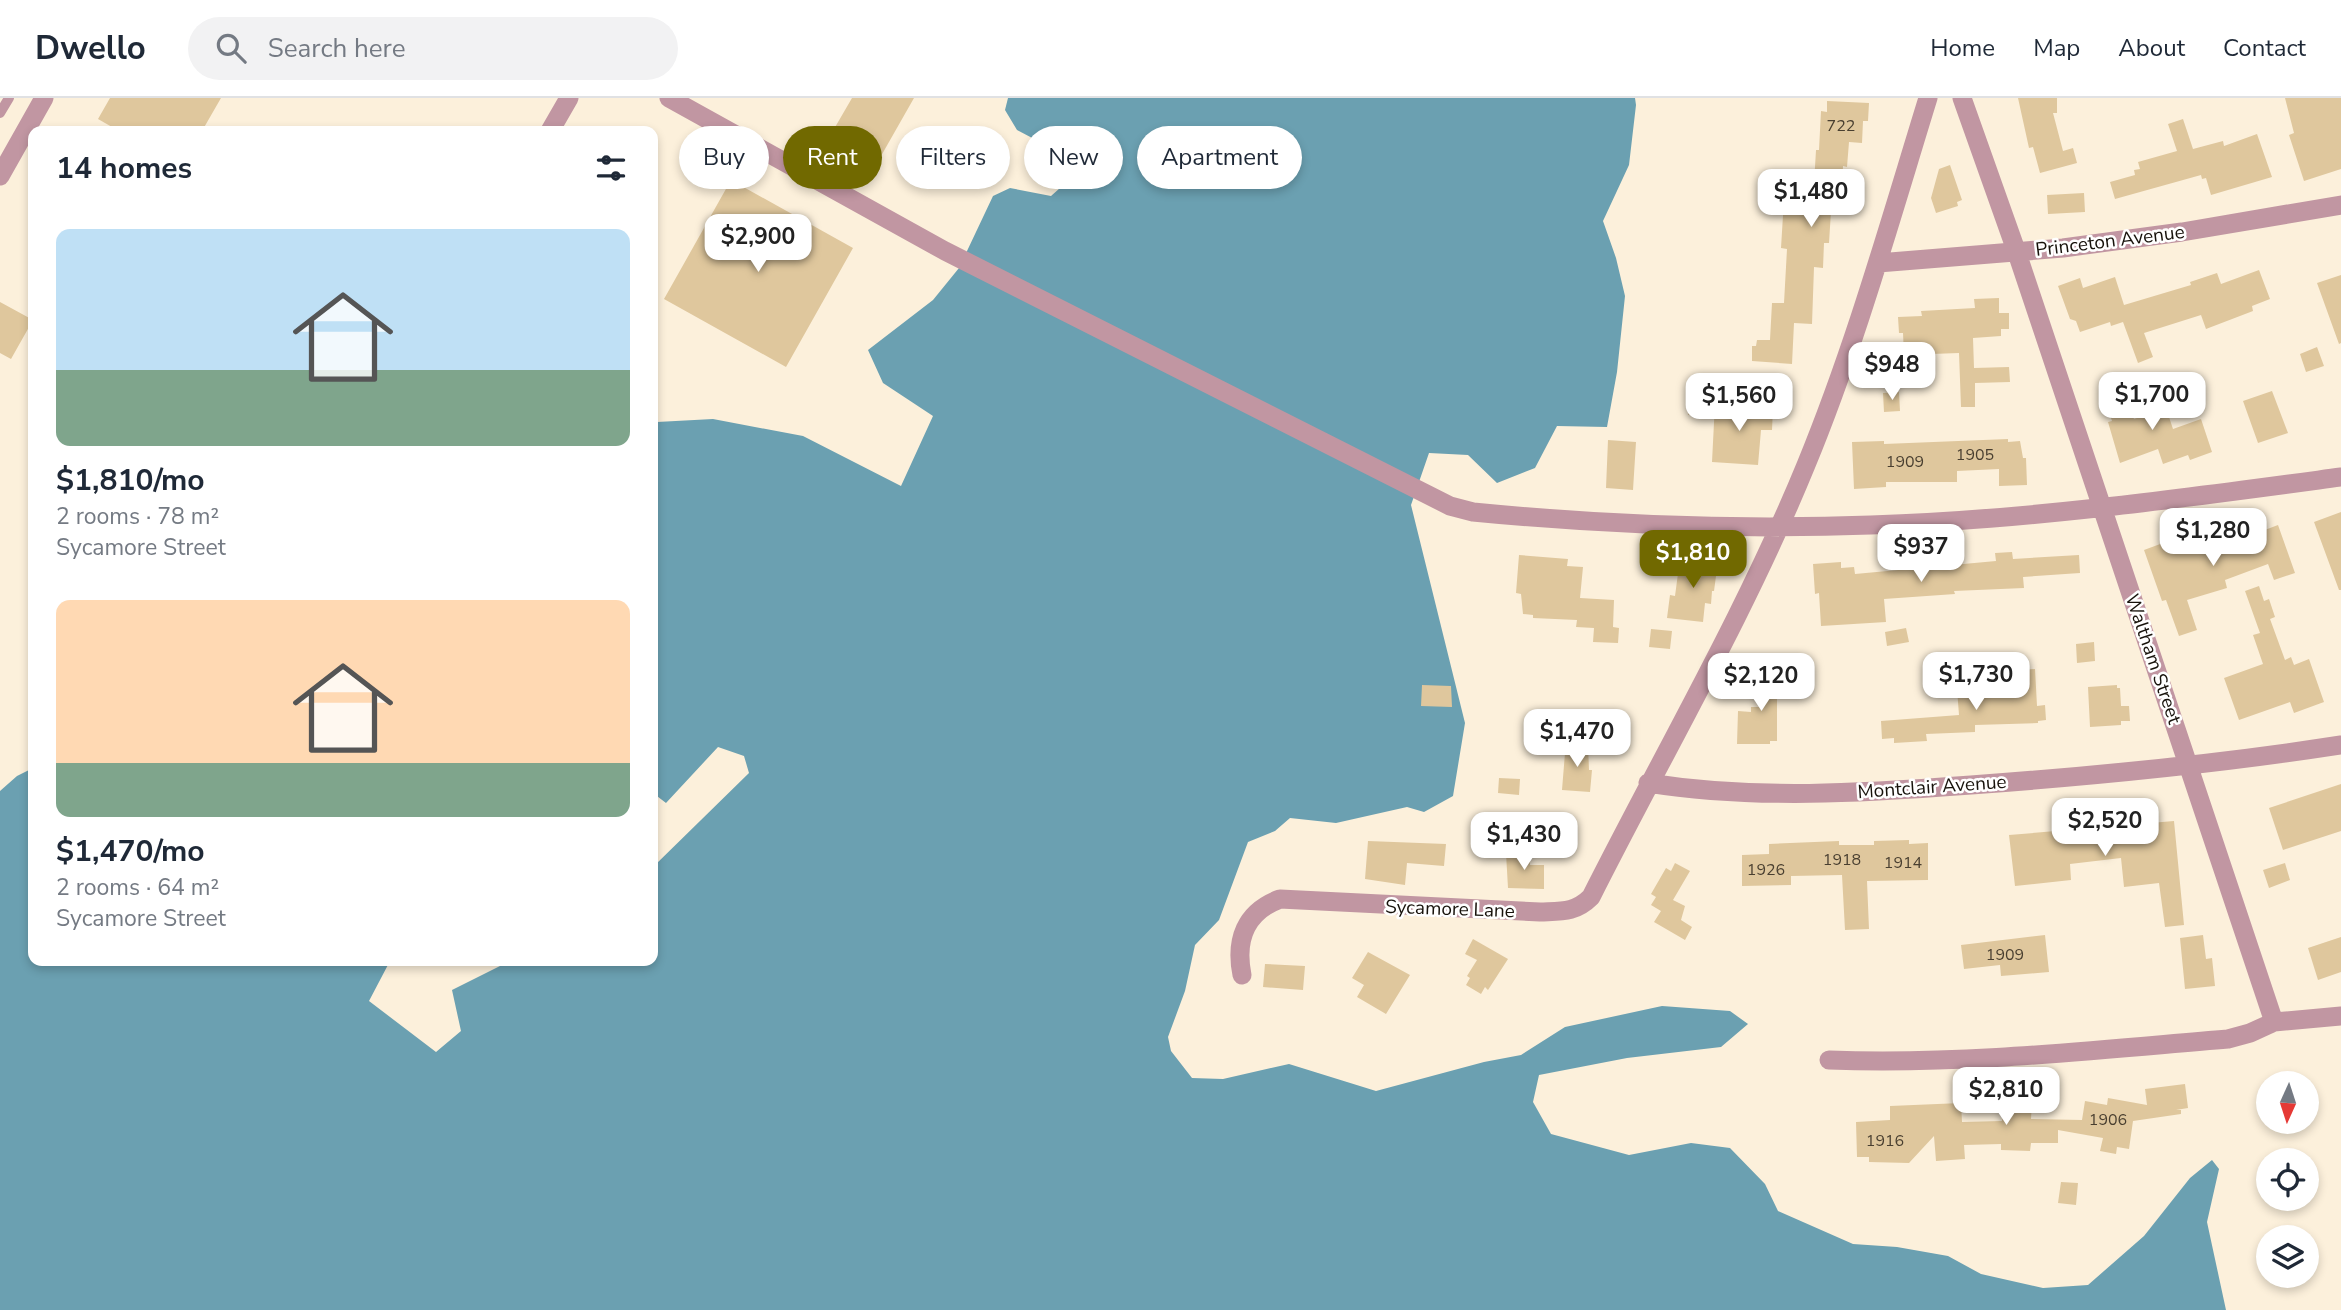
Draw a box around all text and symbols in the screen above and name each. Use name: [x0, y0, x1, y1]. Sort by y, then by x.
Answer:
search box: [188, 17, 678, 80]
text: Dwello: [35, 26, 146, 71]
icon: search: [212, 29, 250, 67]
text: Search here: [268, 31, 406, 66]
text: Home: [1930, 32, 1995, 64]
text: Map: [2033, 32, 2080, 64]
text: About: [2118, 32, 2185, 64]
text: Contact: [2223, 32, 2306, 64]
house number: 722: [1827, 115, 1855, 137]
chip: Buy: [679, 126, 769, 189]
chip: Rent: [783, 126, 882, 189]
chip: Filters: [896, 126, 1010, 189]
chip: New: [1024, 126, 1123, 189]
chip: Apartment: [1137, 126, 1302, 189]
text: 14 homes: [56, 148, 192, 189]
icon: filters: [592, 149, 630, 187]
pin: $1,480: [1754, 170, 1868, 229]
text: $1,480: [1774, 176, 1848, 207]
pin: $2,900: [701, 214, 815, 274]
street label: Princeton Avenue: [2034, 219, 2186, 263]
text: $2,900: [721, 221, 795, 252]
icon: home: [280, 274, 406, 400]
pin: $948: [1851, 342, 1933, 402]
text: $948: [1864, 349, 1920, 380]
pin: $1,700: [2095, 372, 2209, 432]
pin: $1,560: [1682, 374, 1796, 433]
text: $1,700: [2115, 379, 2189, 410]
text: $1,560: [1702, 380, 1776, 411]
house number: 1905: [1956, 444, 1994, 466]
house number: 1909: [1886, 451, 1924, 473]
text: $1,810/mo: [56, 460, 205, 501]
text: 2 rooms · 78 m²: [56, 501, 219, 532]
pin: $1,280: [2156, 508, 2270, 568]
text: $1,280: [2176, 515, 2250, 546]
pin: $937: [1880, 524, 1962, 584]
pin: $1,810: [1636, 531, 1750, 590]
text: $937: [1893, 531, 1949, 562]
text: Sycamore Street: [56, 532, 226, 563]
text: $1,810: [1656, 537, 1730, 568]
street label: Waltham Street: [2119, 591, 2188, 728]
icon: home: [280, 645, 406, 771]
pin: $1,730: [1919, 652, 2033, 712]
pin: $2,120: [1704, 654, 1818, 713]
text: $1,730: [1939, 659, 2013, 690]
text: $2,120: [1724, 660, 1798, 691]
pin: $1,470: [1520, 710, 1634, 769]
text: $1,470: [1540, 716, 1614, 747]
street label: Montclair Avenue: [1857, 769, 2007, 805]
pin: $2,520: [2048, 798, 2162, 858]
text: $2,520: [2068, 805, 2142, 836]
pin: $1,430: [1467, 812, 1581, 872]
text: $1,430: [1487, 819, 1561, 850]
text: $1,470/mo: [56, 831, 205, 872]
house number: 1918: [1823, 849, 1861, 871]
house number: 1914: [1884, 852, 1923, 874]
house number: 1926: [1747, 859, 1785, 881]
text: 2 rooms · 64 m²: [56, 872, 219, 903]
street label: Sycamore Lane: [1385, 894, 1515, 924]
text: Sycamore Street: [56, 903, 226, 934]
house number: 1909: [1986, 944, 2024, 966]
pin: $2,810: [1949, 1068, 2063, 1127]
north arrow: [2256, 1071, 2319, 1134]
map controls: [2256, 1071, 2319, 1288]
text: $2,810: [1969, 1074, 2043, 1105]
house number: 1906: [2089, 1109, 2127, 1131]
house number: 1916: [1866, 1130, 1904, 1152]
button: locate: [2256, 1148, 2319, 1211]
button: layers: [2256, 1225, 2319, 1288]

